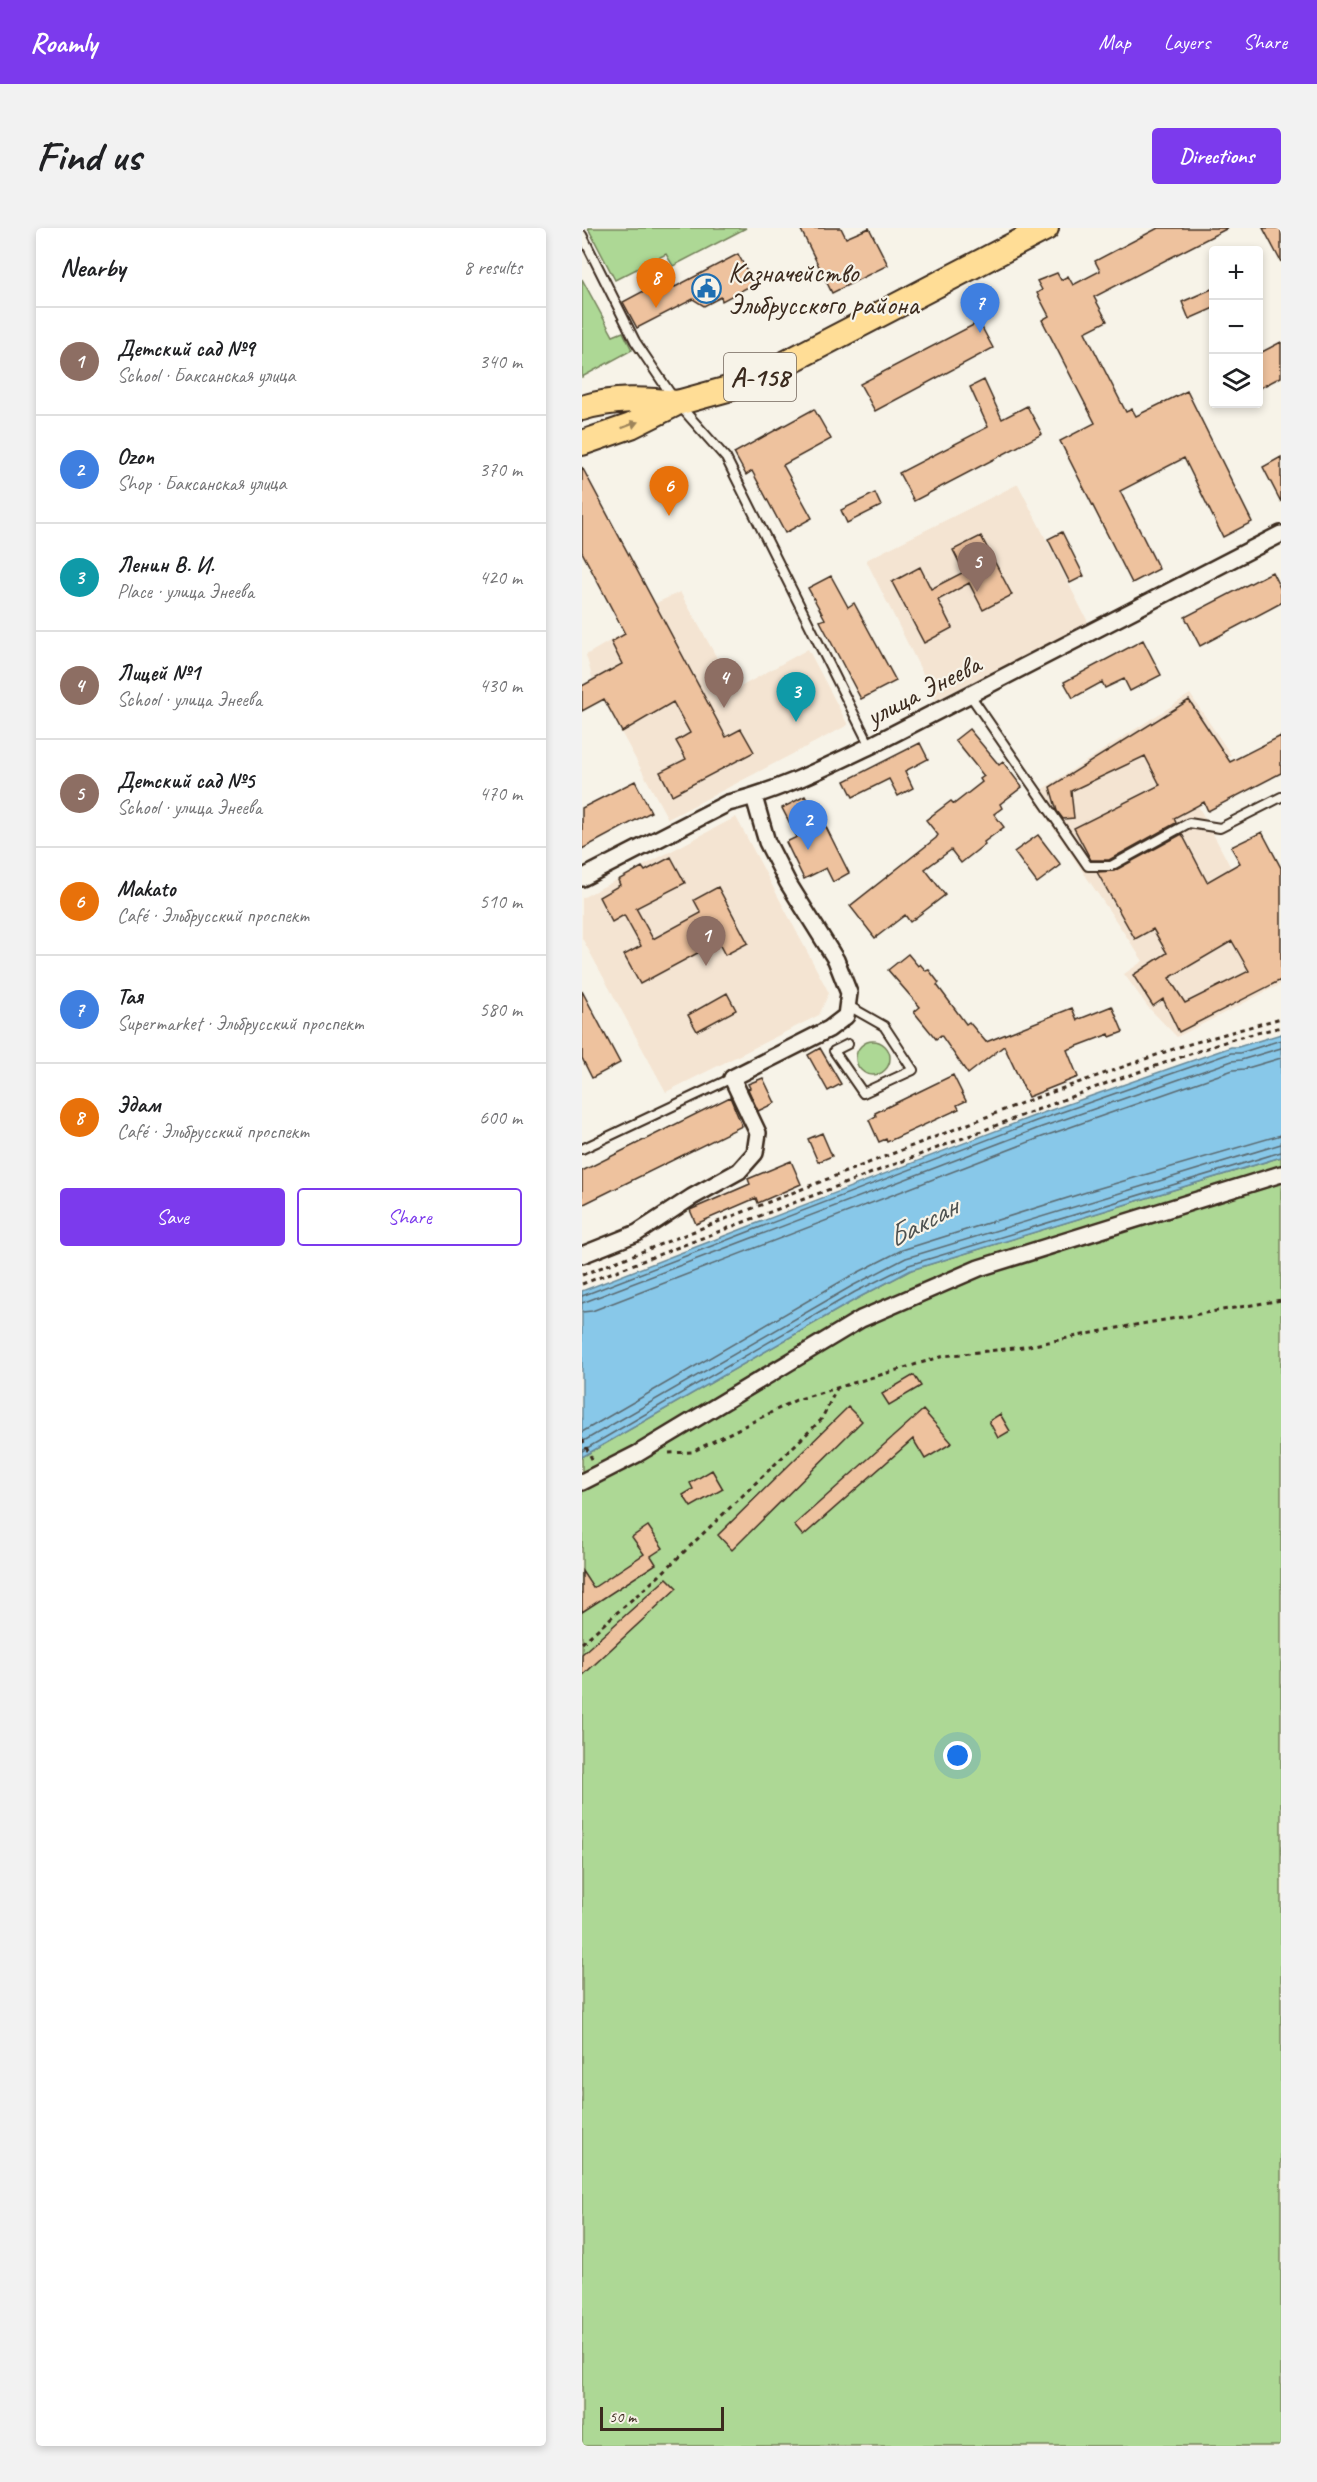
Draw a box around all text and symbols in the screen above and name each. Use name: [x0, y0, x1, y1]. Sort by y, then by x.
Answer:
text: Roamly: [30, 25, 97, 60]
text: Map: [1098, 29, 1131, 55]
text: Layers: [1164, 29, 1210, 55]
text: Share: [1243, 29, 1287, 55]
button: Directions: [1152, 128, 1281, 184]
text: Find us: [36, 130, 141, 183]
map controls: [1209, 246, 1263, 408]
button: +: [1209, 246, 1263, 300]
text: Nearby: [60, 251, 125, 284]
text: 8 results: [463, 255, 522, 280]
place label: Казначейство Эльбрусского района: [728, 255, 920, 322]
pin: 8: [636, 259, 676, 308]
public building icon: Казначейство Эльбрусского района: [691, 272, 723, 304]
pin: 7: [960, 284, 1000, 333]
button: −: [1209, 300, 1263, 354]
text: Детский сад №9: [117, 335, 254, 363]
text: 1: [75, 349, 84, 374]
text: 340 m: [479, 349, 522, 374]
road number: А-158: [724, 353, 796, 401]
button: layers: [1209, 354, 1263, 408]
text: School · Баксанская улица: [117, 363, 295, 388]
one-way arrow: [622, 419, 640, 429]
text: Ozon: [117, 443, 154, 471]
text: 2: [75, 457, 84, 482]
text: 370 m: [479, 457, 522, 482]
pin: 6: [650, 466, 688, 516]
text: Shop · Баксанская улица: [117, 471, 286, 496]
pin: 5: [958, 542, 996, 592]
text: Ленин В. И.: [117, 551, 214, 579]
text: 3: [75, 565, 84, 590]
text: 420 m: [479, 565, 522, 590]
text: Place · улица Энеева: [117, 579, 254, 604]
street label: улица Энеева: [858, 645, 988, 735]
pin: 4: [704, 658, 744, 708]
text: Лицей №1: [117, 659, 200, 687]
pin: 3: [776, 672, 816, 722]
text: 4: [75, 673, 84, 698]
text: 430 m: [479, 673, 522, 698]
text: School · улица Энеева: [117, 687, 262, 712]
text: Детский сад №5: [117, 767, 254, 795]
text: 5: [75, 781, 84, 806]
text: 470 m: [479, 781, 522, 806]
text: School · улица Энеева: [117, 795, 262, 820]
pin: 2: [788, 800, 828, 850]
text: Мakato: [117, 875, 175, 903]
text: 6: [75, 889, 84, 914]
text: 510 m: [479, 889, 522, 914]
text: Café · Эльбрусский проспект: [117, 903, 309, 928]
pin: 1: [686, 916, 726, 966]
text: Тая: [117, 983, 143, 1011]
text: 7: [75, 997, 84, 1022]
text: 580 m: [479, 997, 522, 1022]
text: Supermarket · Эльбрусский проспект: [117, 1011, 364, 1036]
text: Эдам: [117, 1091, 160, 1119]
text: 8: [75, 1105, 84, 1130]
text: 600 m: [479, 1105, 522, 1130]
text: Café · Эльбрусский проспект: [117, 1119, 309, 1144]
water label: Баксан: [880, 1186, 968, 1256]
button: Save: [60, 1188, 285, 1246]
button: Share: [297, 1188, 522, 1246]
your location: [943, 1741, 972, 1770]
scale bar: [600, 2404, 724, 2432]
text: 50 m: [609, 2407, 636, 2427]

